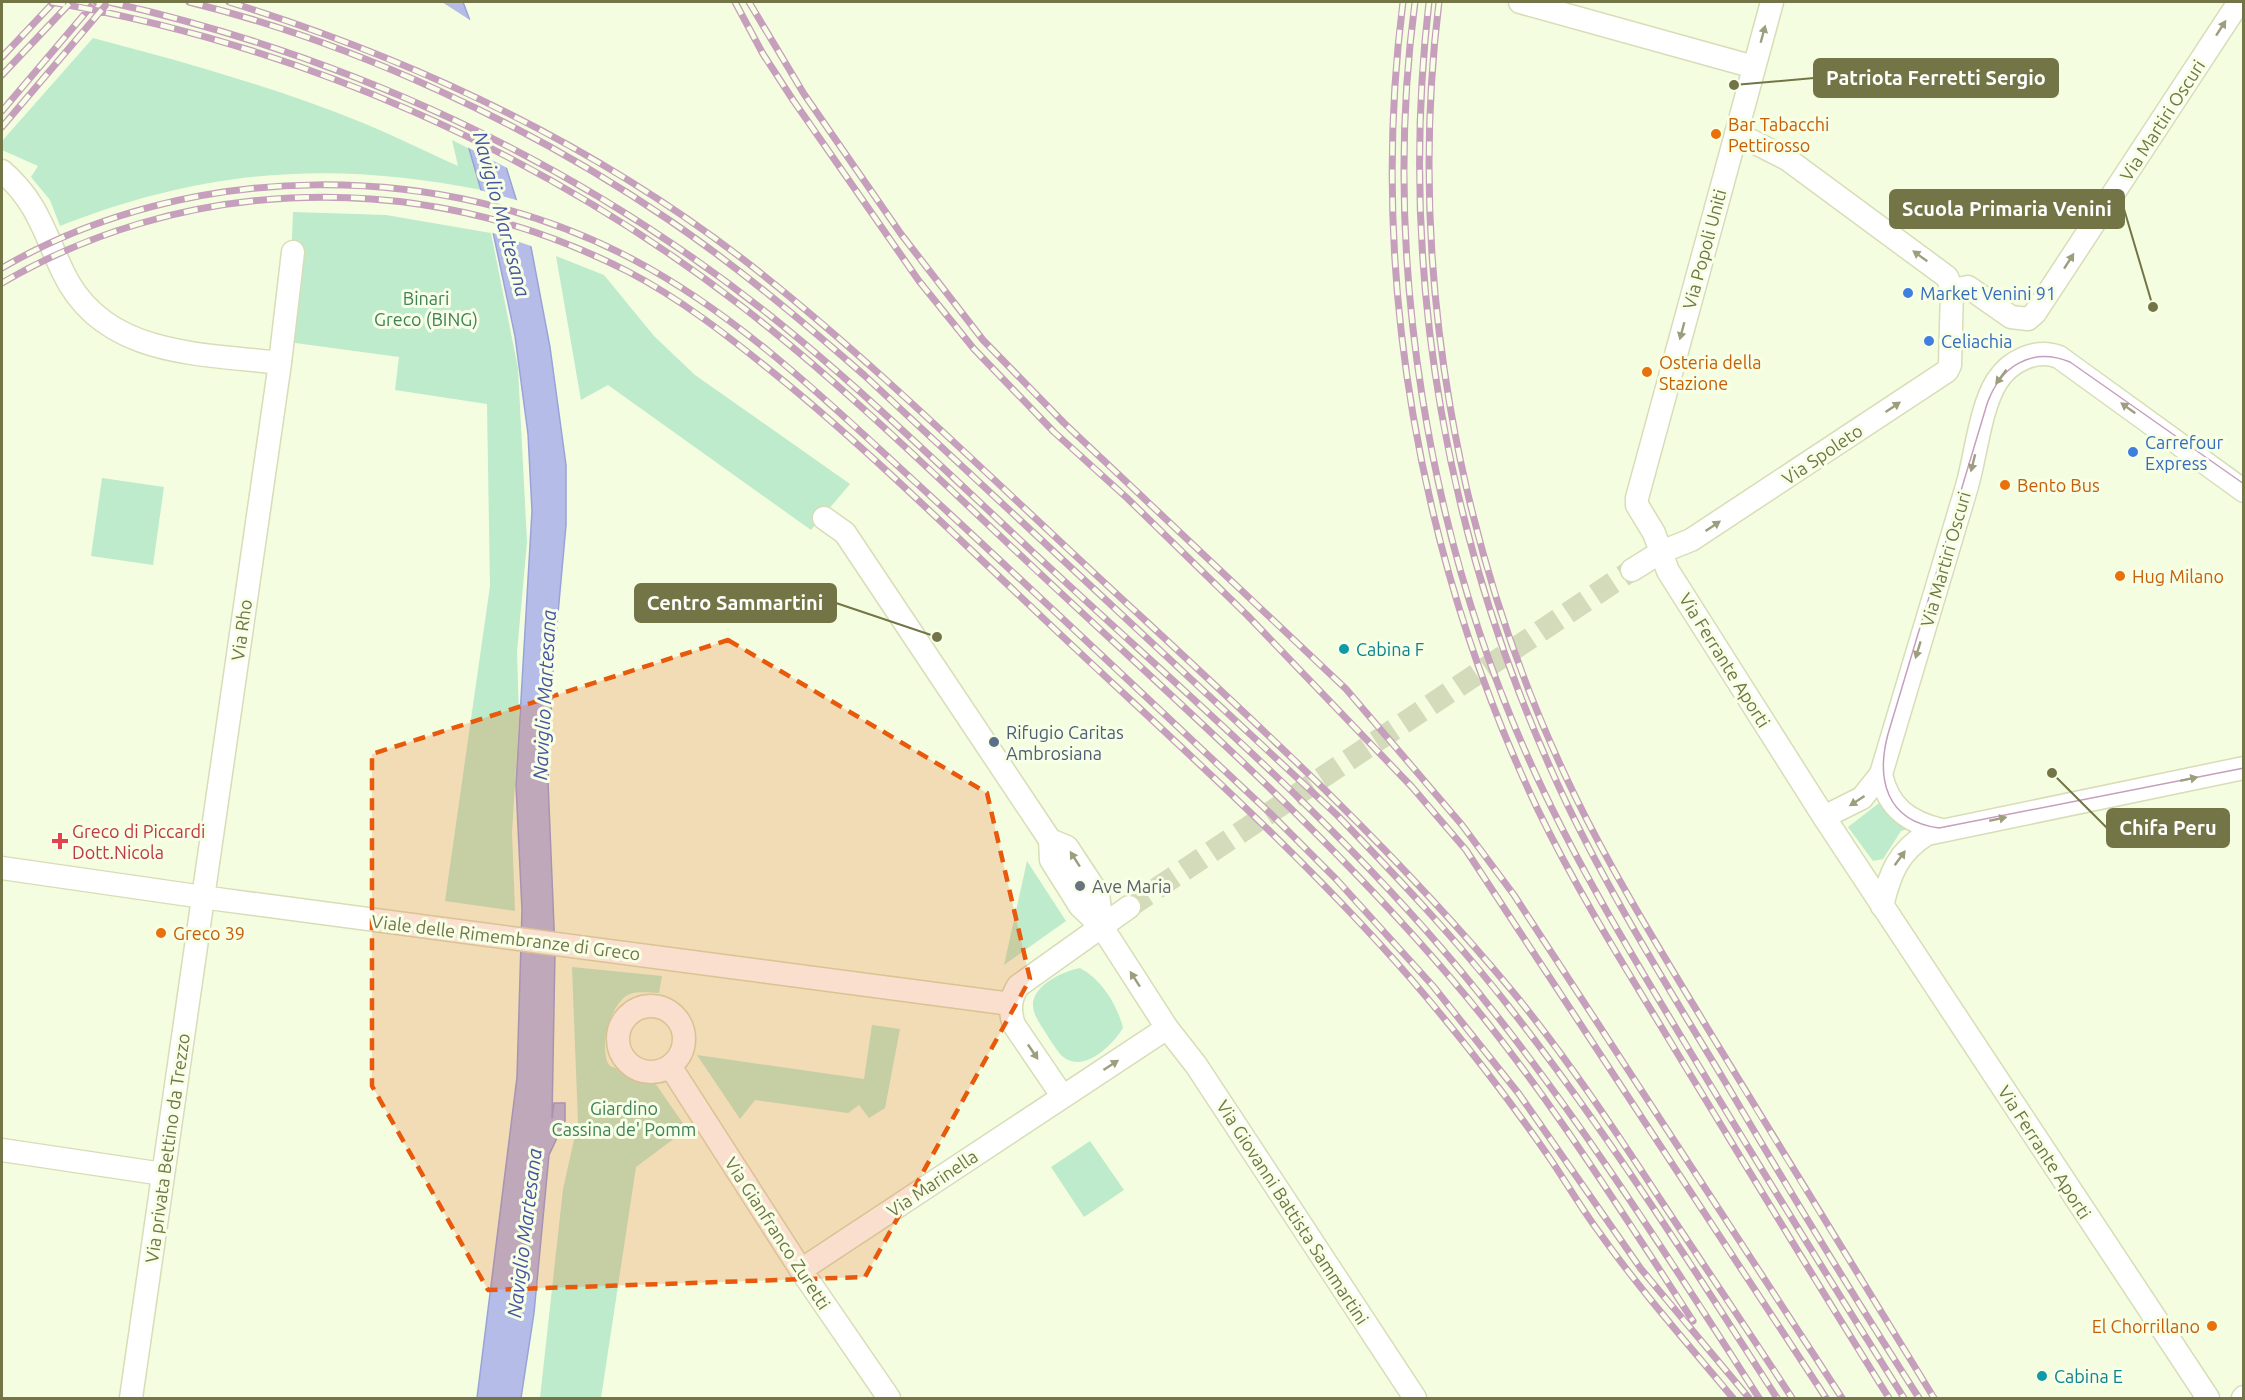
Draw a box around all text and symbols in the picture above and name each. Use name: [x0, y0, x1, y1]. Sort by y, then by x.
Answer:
one-way arrow: [2216, 20, 2227, 36]
one-way arrow: [1759, 25, 1768, 43]
street label: Via Martiri Oscuri: [2116, 56, 2208, 184]
callout: Patriota Ferretti Sergio: [1814, 59, 2058, 97]
text: Patriota Ferretti Sergio: [1826, 66, 2046, 89]
place label: Bar Tabacchi Pettirosso: [1728, 114, 1829, 155]
marker: Bar Tabacchi Pettirosso: [1709, 127, 1723, 141]
water label: Naviglio Martesana: [469, 129, 535, 299]
street label: Via Popoli Uniti: [1678, 187, 1730, 311]
callout: Scuola Primaria Venini: [1890, 190, 2124, 228]
text: Scuola Primaria Venini: [1902, 197, 2112, 220]
one-way arrow: [1912, 250, 1927, 262]
one-way arrow: [2063, 254, 2075, 270]
place label: Market Venini 91: [1920, 283, 2056, 303]
marker: Market Venini 91: [1901, 286, 1915, 300]
park label: Binari Greco (BING): [374, 288, 478, 330]
one-way arrow: [1677, 323, 1686, 341]
place label: Celiachia: [1941, 331, 2013, 351]
marker: Celiachia: [1922, 334, 1936, 348]
place label: Osteria della Stazione: [1659, 352, 1762, 393]
marker: Osteria della Stazione: [1640, 365, 1654, 379]
one-way arrow: [1995, 368, 2007, 384]
one-way arrow: [1885, 401, 1901, 412]
one-way arrow: [2121, 402, 2136, 414]
street label: Via Spoleto: [1778, 420, 1866, 488]
place label: Carrefour Express: [2145, 432, 2224, 473]
marker: Carrefour Express: [2126, 445, 2140, 459]
one-way arrow: [1968, 454, 1977, 472]
place label: Bento Bus: [2017, 475, 2100, 495]
marker: Bento Bus: [1998, 478, 2012, 492]
street label: Via Martiri Oscuri: [1916, 489, 1974, 629]
one-way arrow: [1705, 521, 1721, 532]
place label: Hug Milano: [2132, 566, 2224, 586]
marker: Hug Milano: [2113, 569, 2127, 583]
callout: Centro Sammartini: [635, 584, 836, 622]
street label: Via Ferrante Aporti: [1676, 589, 1774, 731]
text: Centro Sammartini: [647, 591, 823, 614]
street label: Via Rho: [227, 598, 255, 662]
water label: Naviglio Martesana: [528, 609, 560, 781]
place label: Cabina F: [1356, 639, 1424, 659]
one-way arrow: [1913, 641, 1922, 659]
marker: Cabina F: [1337, 642, 1351, 656]
place label: Rifugio Caritas Ambrosiana: [1006, 722, 1124, 763]
marker: Rifugio Caritas Ambrosiana: [987, 735, 1001, 749]
one-way arrow: [2180, 774, 2199, 784]
one-way arrow: [1848, 795, 1865, 806]
callout: Chifa Peru: [2107, 809, 2229, 847]
one-way arrow: [1989, 813, 2008, 823]
text: Chifa Peru: [2119, 816, 2217, 839]
place label: Greco di Piccardi Dott.Nicola: [72, 821, 205, 862]
marker: Greco di Piccardi Dott.Nicola: [53, 834, 67, 848]
one-way arrow: [1070, 851, 1081, 867]
one-way arrow: [1894, 851, 1906, 867]
place label: Ave Maria: [1092, 876, 1172, 896]
marker: Ave Maria: [1073, 879, 1087, 893]
street label: Viale delle Rimembranze di Greco: [371, 911, 641, 963]
place label: Greco 39: [173, 923, 245, 943]
marker: Greco 39: [154, 926, 168, 940]
one-way arrow: [1130, 971, 1141, 987]
street label: Via privata Bettino da Trezzo: [141, 1032, 193, 1264]
one-way arrow: [1027, 1044, 1038, 1060]
one-way arrow: [1103, 1059, 1120, 1070]
street label: Via Ferrante Aporti: [1995, 1082, 2095, 1222]
street label: Via Giovanni Battista Sammartini: [1213, 1096, 1373, 1328]
park label: Giardino Cassina de' Pomm: [552, 1098, 696, 1139]
street label: Via Marinella: [883, 1145, 981, 1221]
water label: Naviglio Martesana: [502, 1147, 546, 1319]
street label: Via Gianfranco Zuretti: [721, 1153, 835, 1313]
place label: El Chorrillano: [2092, 1316, 2200, 1336]
marker: El Chorrillano: [2205, 1319, 2219, 1333]
place label: Cabina E: [2054, 1366, 2123, 1386]
marker: Cabina E: [2035, 1369, 2049, 1383]

